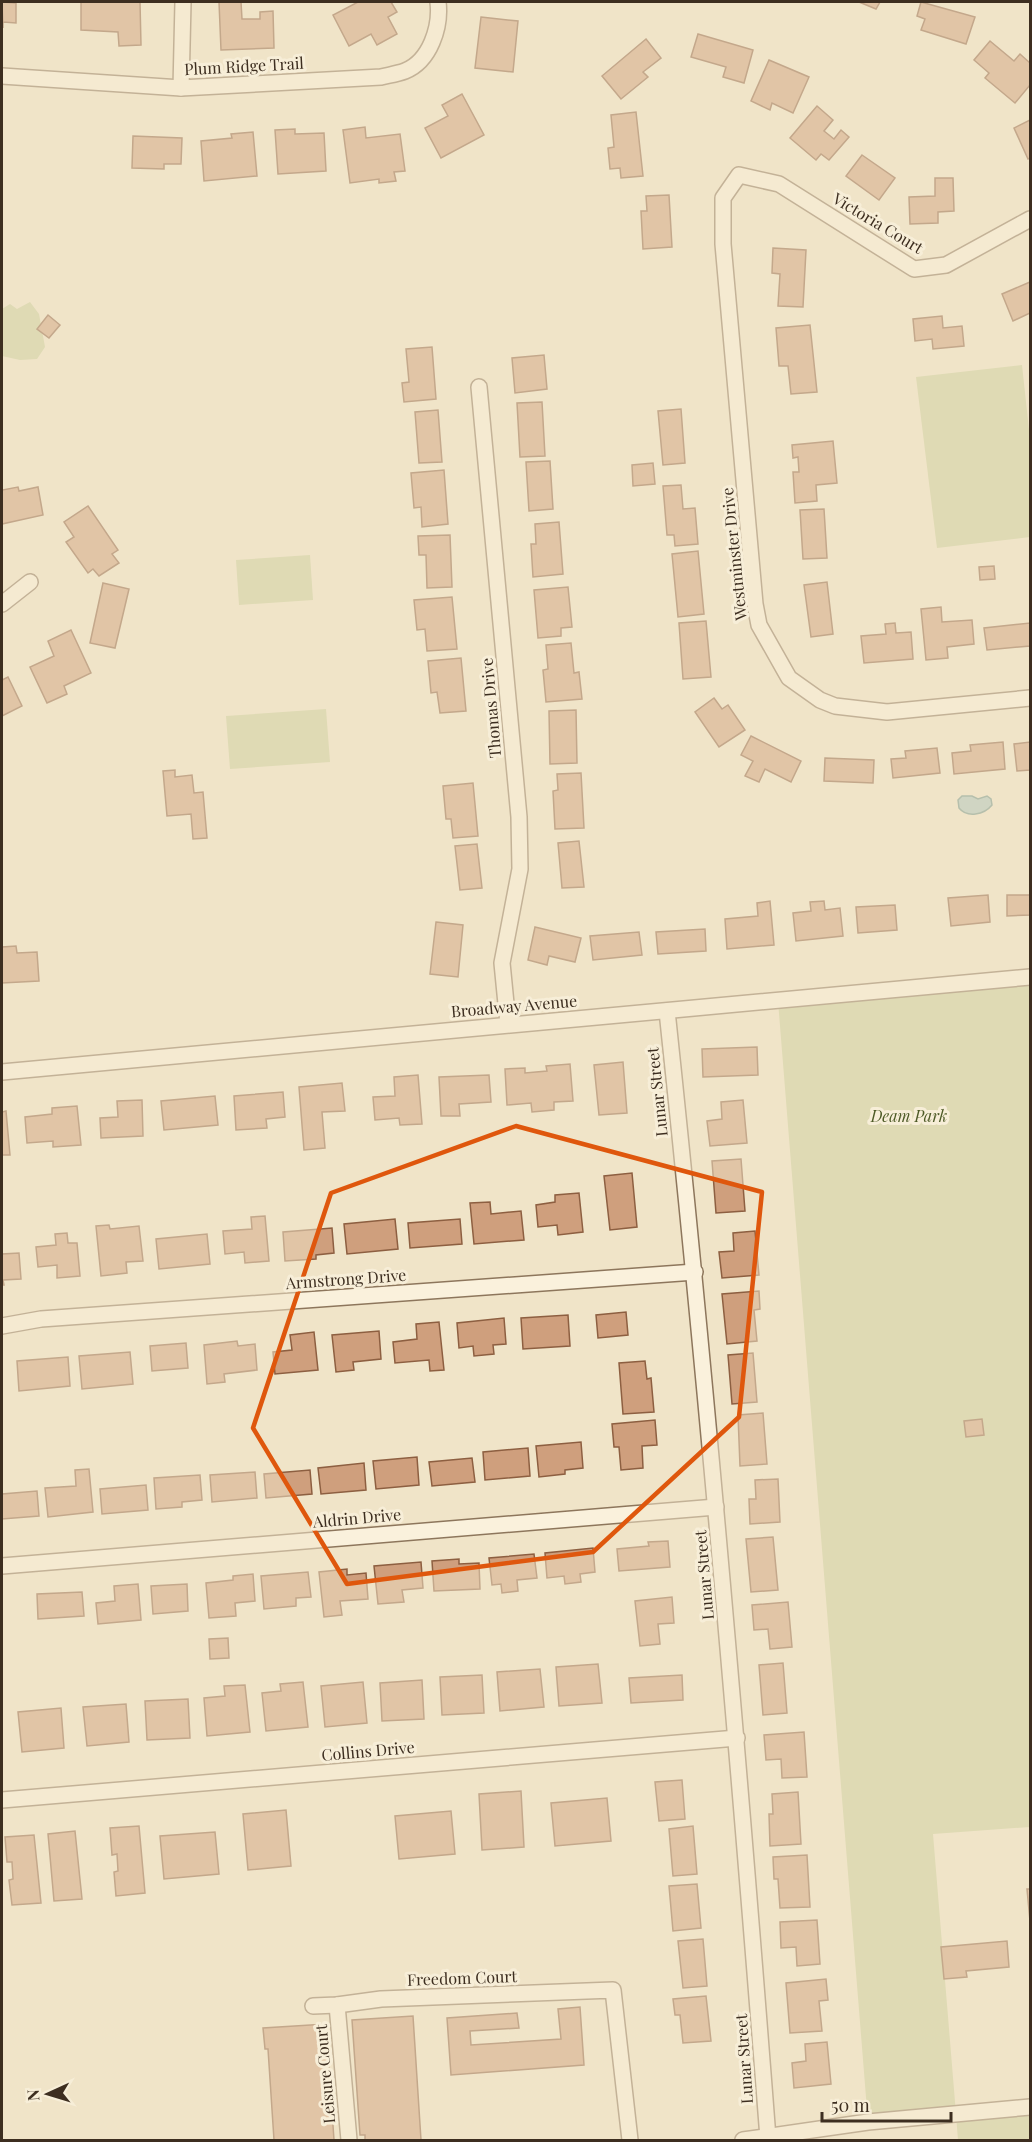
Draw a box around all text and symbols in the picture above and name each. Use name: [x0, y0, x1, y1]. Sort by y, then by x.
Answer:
street label: Plum Ridge Trail: [184, 52, 305, 79]
street label: Victoria Court: [828, 187, 928, 258]
street label: Westminster Drive: [716, 487, 751, 623]
street label: Thomas Drive: [476, 657, 505, 759]
street label: Broadway Avenue: [450, 990, 578, 1021]
street label: Lunar Street: [641, 1046, 672, 1138]
park label: Deam Park: [870, 1105, 947, 1126]
street label: Armstrong Drive: [284, 1264, 407, 1293]
street label: Aldrin Drive: [311, 1503, 402, 1532]
street label: Lunar Street: [689, 1529, 718, 1621]
street label: Collins Drive: [321, 1736, 415, 1765]
street label: Freedom Court: [407, 1965, 518, 1990]
street label: Lunar Street: [730, 2013, 757, 2105]
street label: Leisure Court: [310, 2023, 339, 2124]
north arrow: [18, 2064, 78, 2124]
scale bar: [822, 2085, 951, 2123]
text: N: [22, 2088, 43, 2102]
text: 50 m: [831, 2093, 870, 2117]

